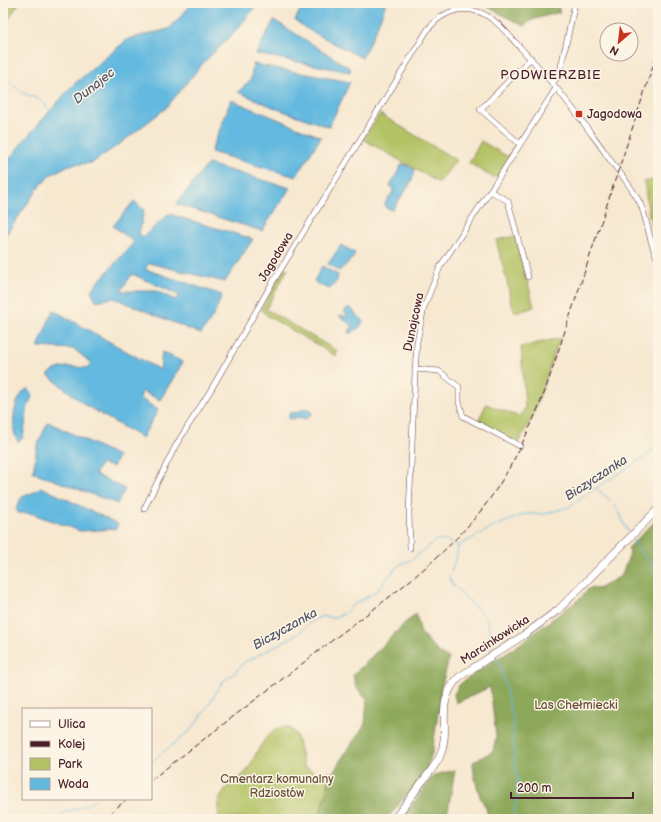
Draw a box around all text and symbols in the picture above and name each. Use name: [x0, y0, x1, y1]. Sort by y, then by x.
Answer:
north arrow: [599, 22, 639, 62]
text: N: [608, 43, 621, 58]
water label: Dunajec: [70, 65, 118, 107]
district label: PODWIERZBIE: [500, 67, 602, 83]
place label: Jagodowa: [587, 107, 642, 122]
marker: Jagodowa: [574, 109, 584, 119]
street label: Jagodowa: [255, 229, 297, 284]
street label: Dunajcowa: [400, 291, 428, 353]
water label: Biczyczanka: [562, 452, 630, 504]
water label: Biczyczanka: [250, 605, 320, 653]
street label: Marcinkowicka: [458, 612, 533, 668]
park label: Las Chełmiecki: [534, 698, 618, 713]
legend: [22, 708, 152, 800]
text: Ulica: [58, 717, 86, 732]
text: Kolej: [58, 737, 85, 752]
text: Park: [58, 757, 82, 772]
park label: Cmentarz komunalny Rdziostów: [220, 772, 334, 801]
scale bar: [511, 774, 633, 800]
text: Woda: [58, 777, 89, 792]
text: 200 m: [517, 781, 551, 796]

